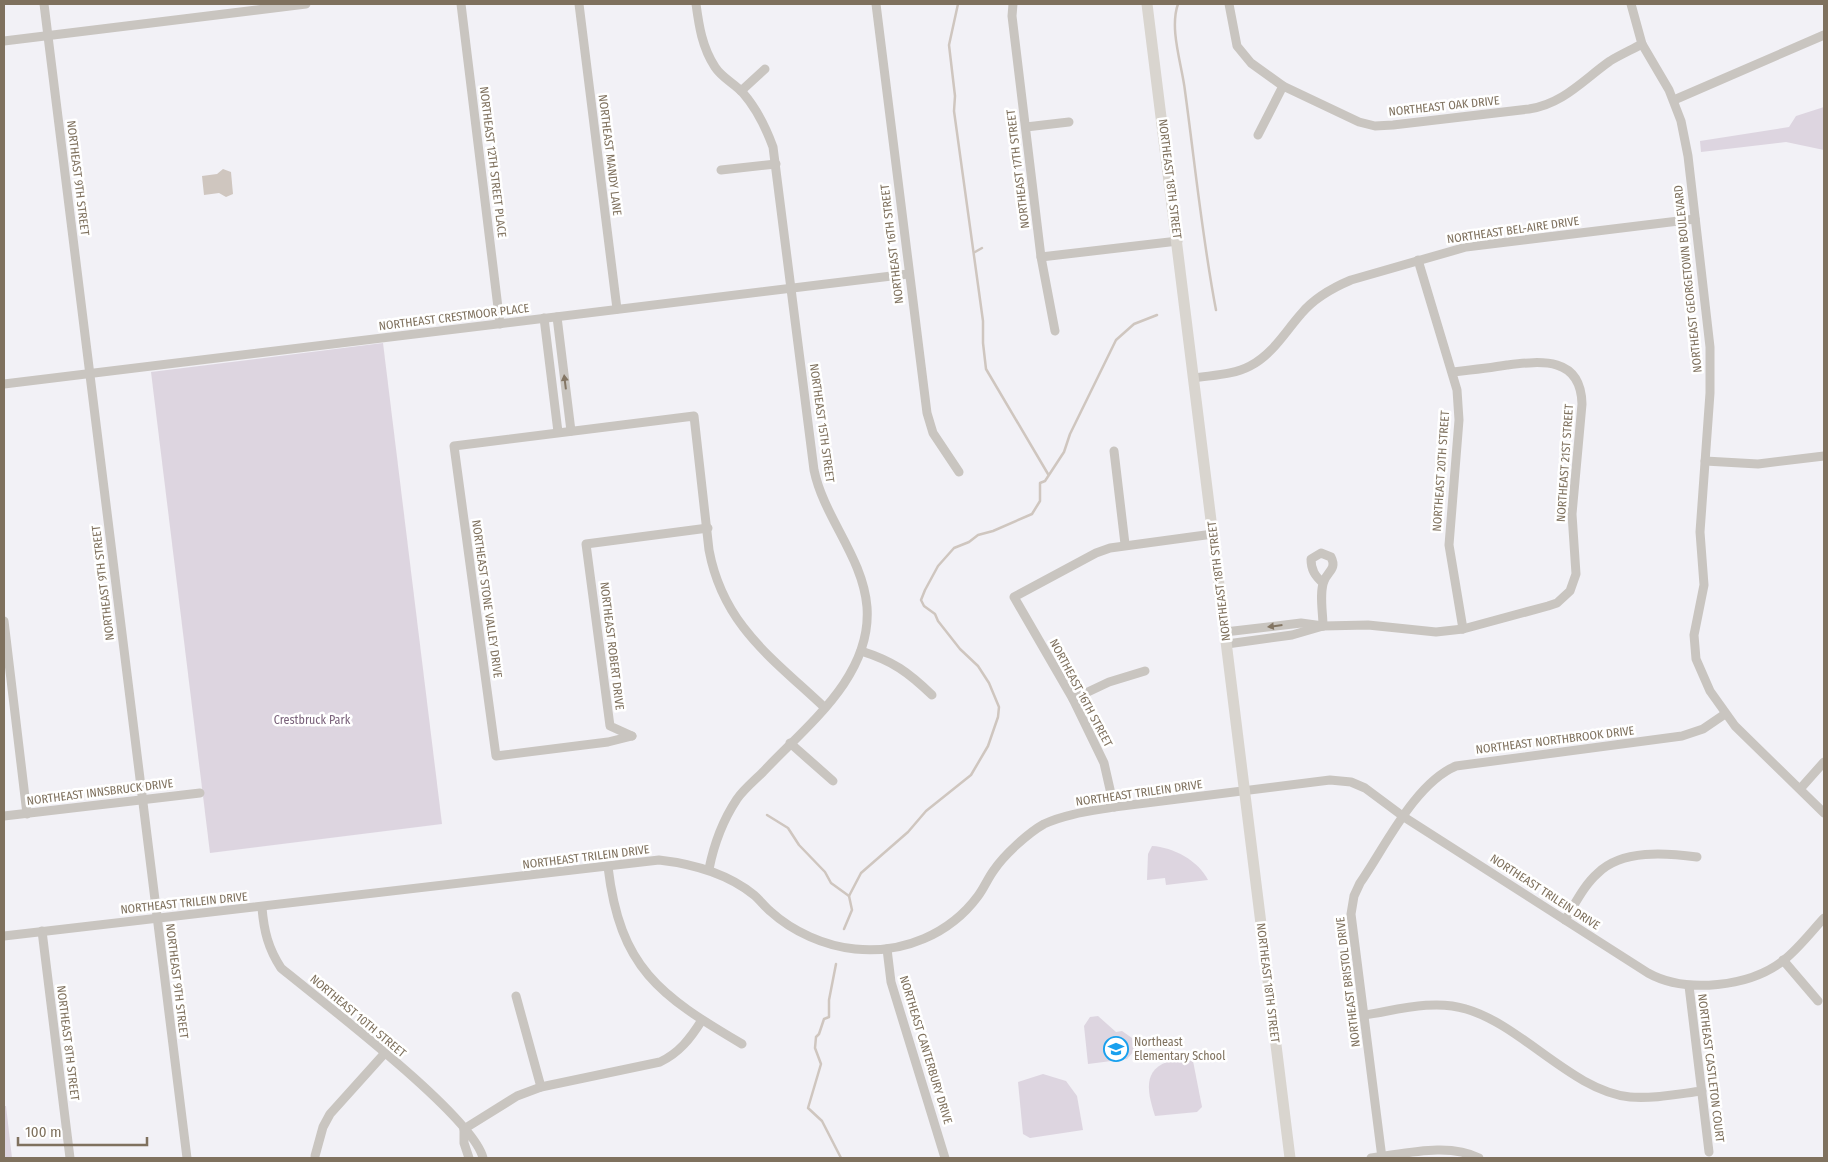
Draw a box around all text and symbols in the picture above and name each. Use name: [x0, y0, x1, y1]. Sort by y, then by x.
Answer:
street label: NORTHEAST 12TH STREET PLACE: [477, 86, 509, 239]
street label: NORTHEAST OAK DRIVE: [1388, 93, 1500, 119]
street label: NORTHEAST MANDY LANE: [596, 94, 624, 217]
street label: NORTHEAST 17TH STREET: [1004, 108, 1032, 229]
street label: NORTHEAST 18TH STREET: [1156, 118, 1184, 240]
street label: NORTHEAST 9TH STREET: [64, 120, 92, 237]
street label: NORTHEAST 16TH STREET: [878, 183, 906, 305]
street label: NORTHEAST GEORGETOWN BOULEVARD: [1671, 185, 1705, 373]
street label: NORTHEAST BEL-AIRE DRIVE: [1446, 214, 1580, 246]
street label: NORTHEAST CRESTMOOR PLACE: [378, 301, 530, 333]
street label: NORTHEAST 15TH STREET: [807, 363, 837, 484]
one-way arrow: [561, 374, 569, 390]
street label: NORTHEAST 21ST STREET: [1554, 403, 1576, 523]
street label: NORTHEAST 20TH STREET: [1430, 410, 1452, 532]
street label: NORTHEAST STONE VALLEY DRIVE: [469, 519, 505, 679]
street label: NORTHEAST 18TH STREET: [1205, 520, 1233, 642]
street label: NORTHEAST 9TH STREET: [89, 524, 117, 641]
street label: NORTHEAST ROBERT DRIVE: [597, 581, 627, 711]
one-way arrow: [1267, 622, 1283, 630]
street label: NORTHEAST 16TH STREET: [1047, 637, 1116, 750]
park label: Crestbruck Park: [274, 713, 351, 727]
street label: NORTHEAST NORTHBROOK DRIVE: [1475, 723, 1635, 757]
street label: NORTHEAST INNSBRUCK DRIVE: [26, 776, 174, 808]
street label: NORTHEAST TRILEIN DRIVE: [1075, 777, 1204, 809]
street label: NORTHEAST TRILEIN DRIVE: [522, 842, 651, 872]
street label: NORTHEAST TRILEIN DRIVE: [1488, 851, 1603, 933]
street label: NORTHEAST TRILEIN DRIVE: [120, 889, 249, 917]
street label: NORTHEAST BRISTOL DRIVE: [1333, 916, 1363, 1048]
street label: NORTHEAST 18TH STREET: [1254, 922, 1282, 1044]
street label: NORTHEAST 9TH STREET: [163, 923, 191, 1040]
street label: NORTHEAST 10TH STREET: [307, 972, 409, 1060]
street label: NORTHEAST CANTERBURY DRIVE: [897, 974, 955, 1126]
street label: NORTHEAST 8TH STREET: [54, 985, 82, 1102]
street label: NORTHEAST CASTLETON COURT: [1695, 993, 1727, 1144]
place label: Northeast Elementary School: [1134, 1035, 1225, 1063]
school or university icon: Northeast Elementary School: [1103, 1036, 1129, 1062]
scale bar: [18, 1114, 146, 1146]
text: 100 m: [25, 1123, 62, 1141]

